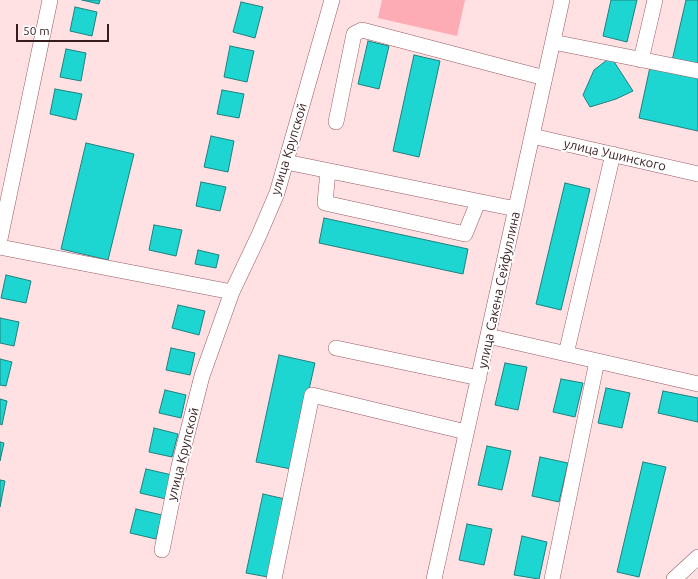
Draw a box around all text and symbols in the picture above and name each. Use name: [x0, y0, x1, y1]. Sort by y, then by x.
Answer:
scale bar: [18, 16, 111, 42]
text: 50 m: [23, 24, 50, 37]
street label: улица Крупской: [268, 101, 310, 197]
street label: улица Ушинского: [562, 136, 668, 174]
street label: улица Сакена Сейфуллина: [475, 210, 523, 370]
street label: улица Крупской: [164, 406, 202, 502]

